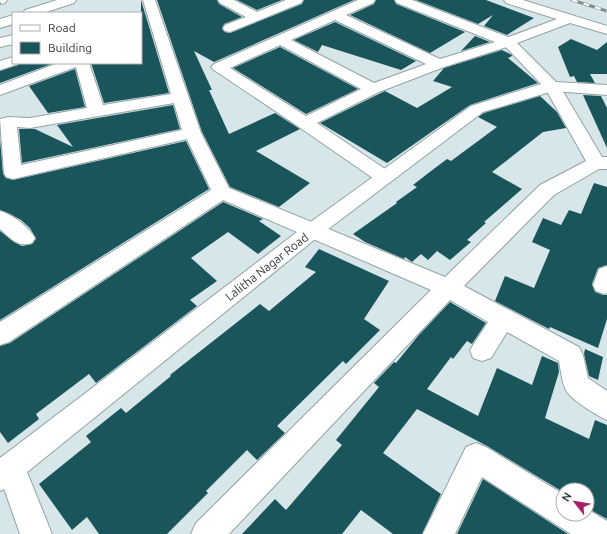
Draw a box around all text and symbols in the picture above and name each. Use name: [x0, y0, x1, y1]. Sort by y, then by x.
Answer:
legend: [12, 12, 142, 64]
text: Road: [48, 21, 76, 34]
text: Building: [48, 41, 92, 54]
street label: Lalitha Nagar Road: [223, 230, 311, 303]
north arrow: [555, 482, 595, 522]
text: N: [559, 490, 574, 503]

